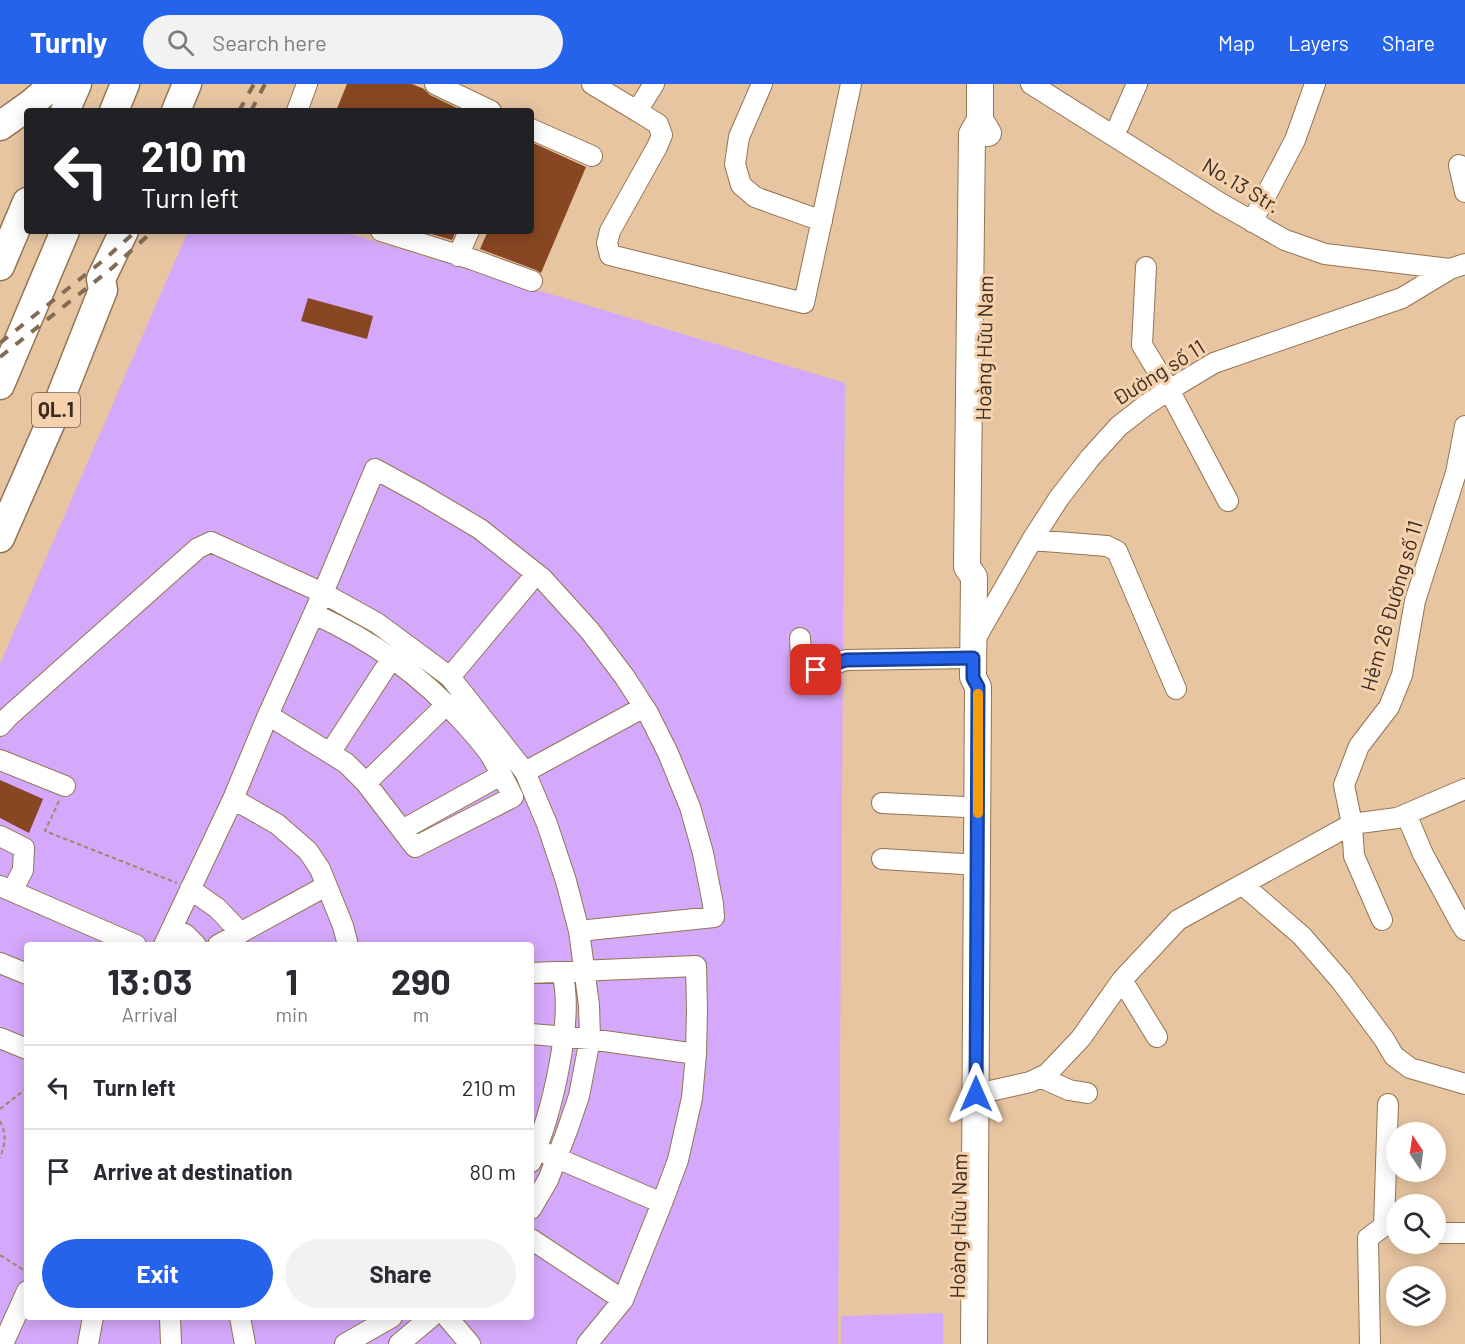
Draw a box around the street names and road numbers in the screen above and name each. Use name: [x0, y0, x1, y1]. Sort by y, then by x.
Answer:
street label: No.13 Str.: [1198, 152, 1285, 218]
street label: Hoàng Hữu Nam: [970, 275, 997, 421]
street label: Đường số 11: [1108, 334, 1209, 410]
road number: QL.1: [32, 393, 80, 427]
street label: Hẻm 26 Đường số 11: [1354, 517, 1427, 694]
street label: Hoàng Hữu Nam: [944, 1153, 971, 1299]

